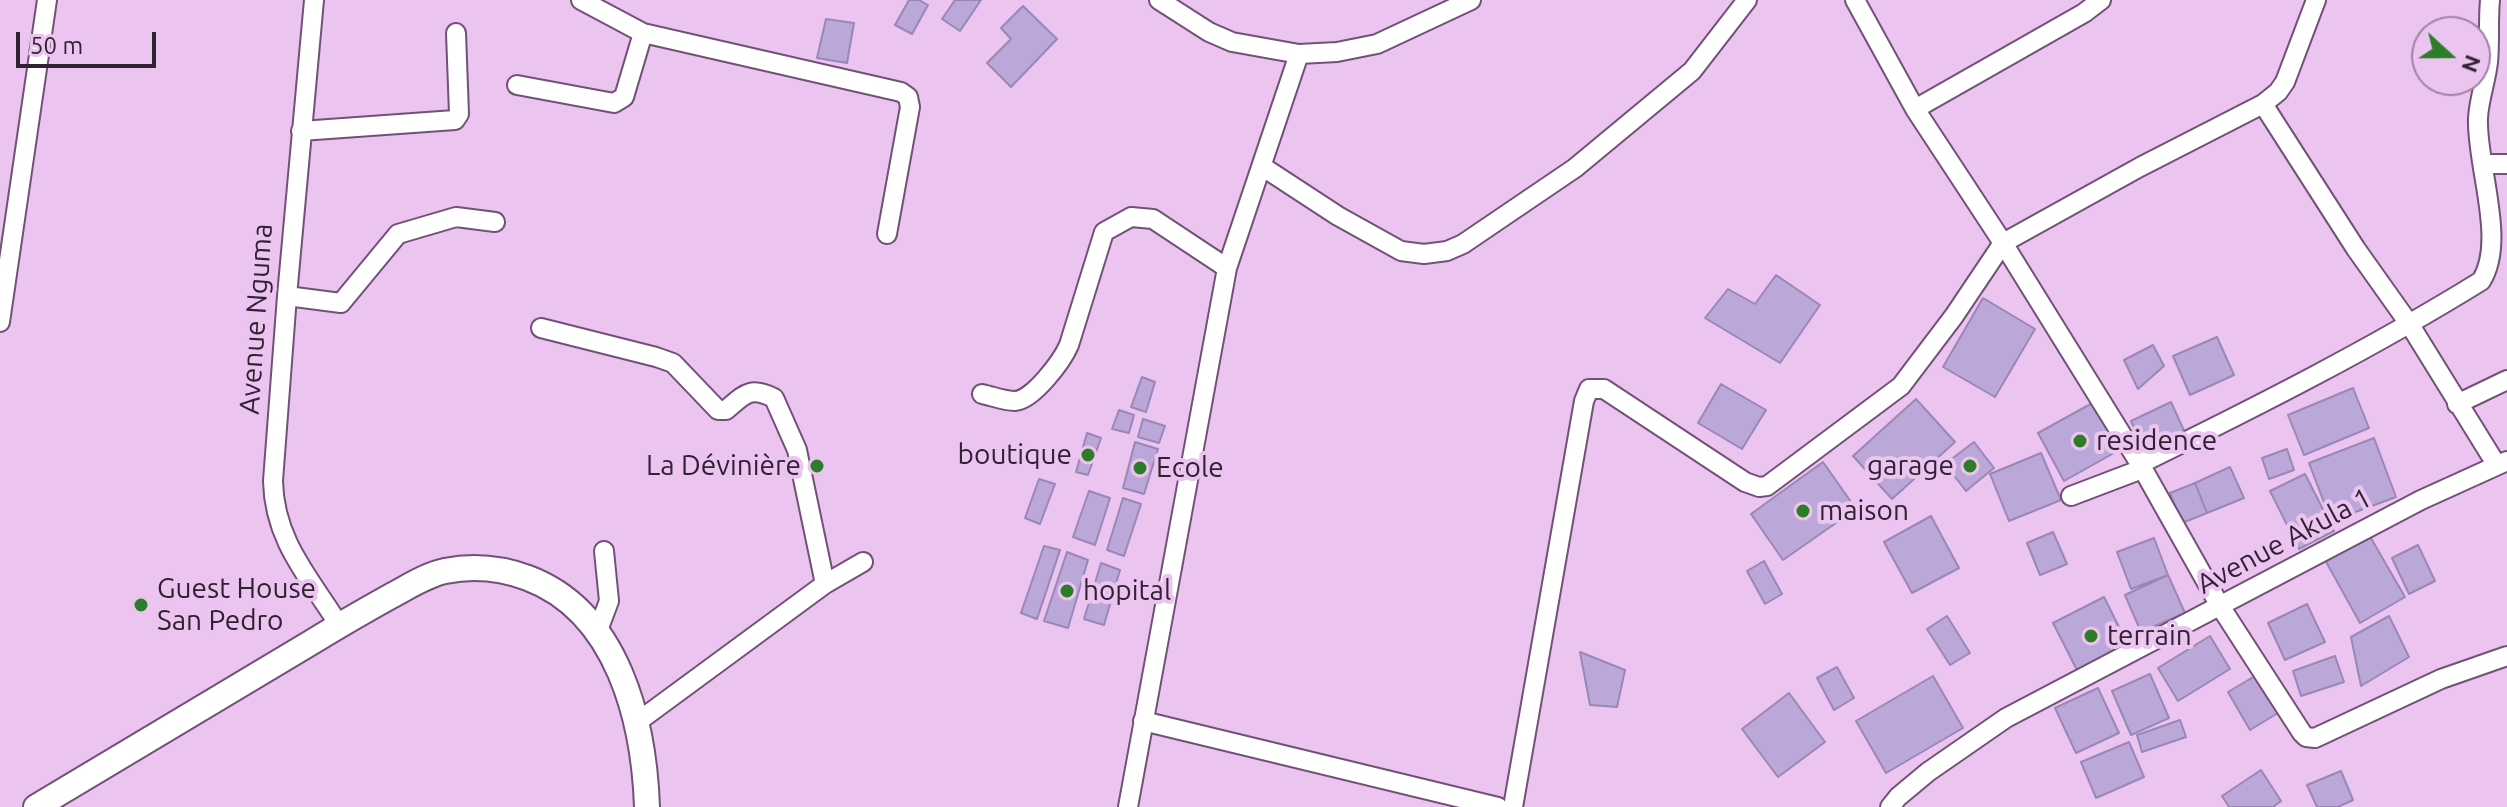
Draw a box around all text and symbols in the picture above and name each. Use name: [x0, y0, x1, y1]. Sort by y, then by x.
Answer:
scale bar: [20, 16, 160, 66]
north arrow: [2411, 16, 2491, 96]
text: 50 m: [30, 32, 83, 59]
text: N: [2457, 52, 2487, 76]
street label: Avenue Nguma: [233, 222, 279, 416]
place label: residence: [2096, 424, 2217, 458]
marker: residence: [2071, 432, 2089, 450]
place label: boutique: [958, 438, 1072, 472]
marker: boutique: [1079, 446, 1097, 464]
place label: La Dévinière: [646, 449, 801, 483]
place label: garage: [1867, 449, 1954, 483]
place label: Ecole: [1156, 451, 1224, 485]
marker: La Dévinière: [808, 457, 826, 475]
marker: garage: [1961, 457, 1979, 475]
marker: Ecole: [1131, 459, 1149, 477]
street label: Avenue Akula 1: [2191, 481, 2377, 601]
place label: maison: [1819, 494, 1909, 528]
marker: maison: [1794, 502, 1812, 520]
place label: Guest House San Pedro: [157, 572, 316, 638]
place label: hopital: [1083, 574, 1171, 608]
marker: hopital: [1058, 582, 1076, 600]
marker: Guest House San Pedro: [132, 596, 150, 614]
place label: terrain: [2107, 619, 2192, 653]
marker: terrain: [2082, 627, 2100, 645]

